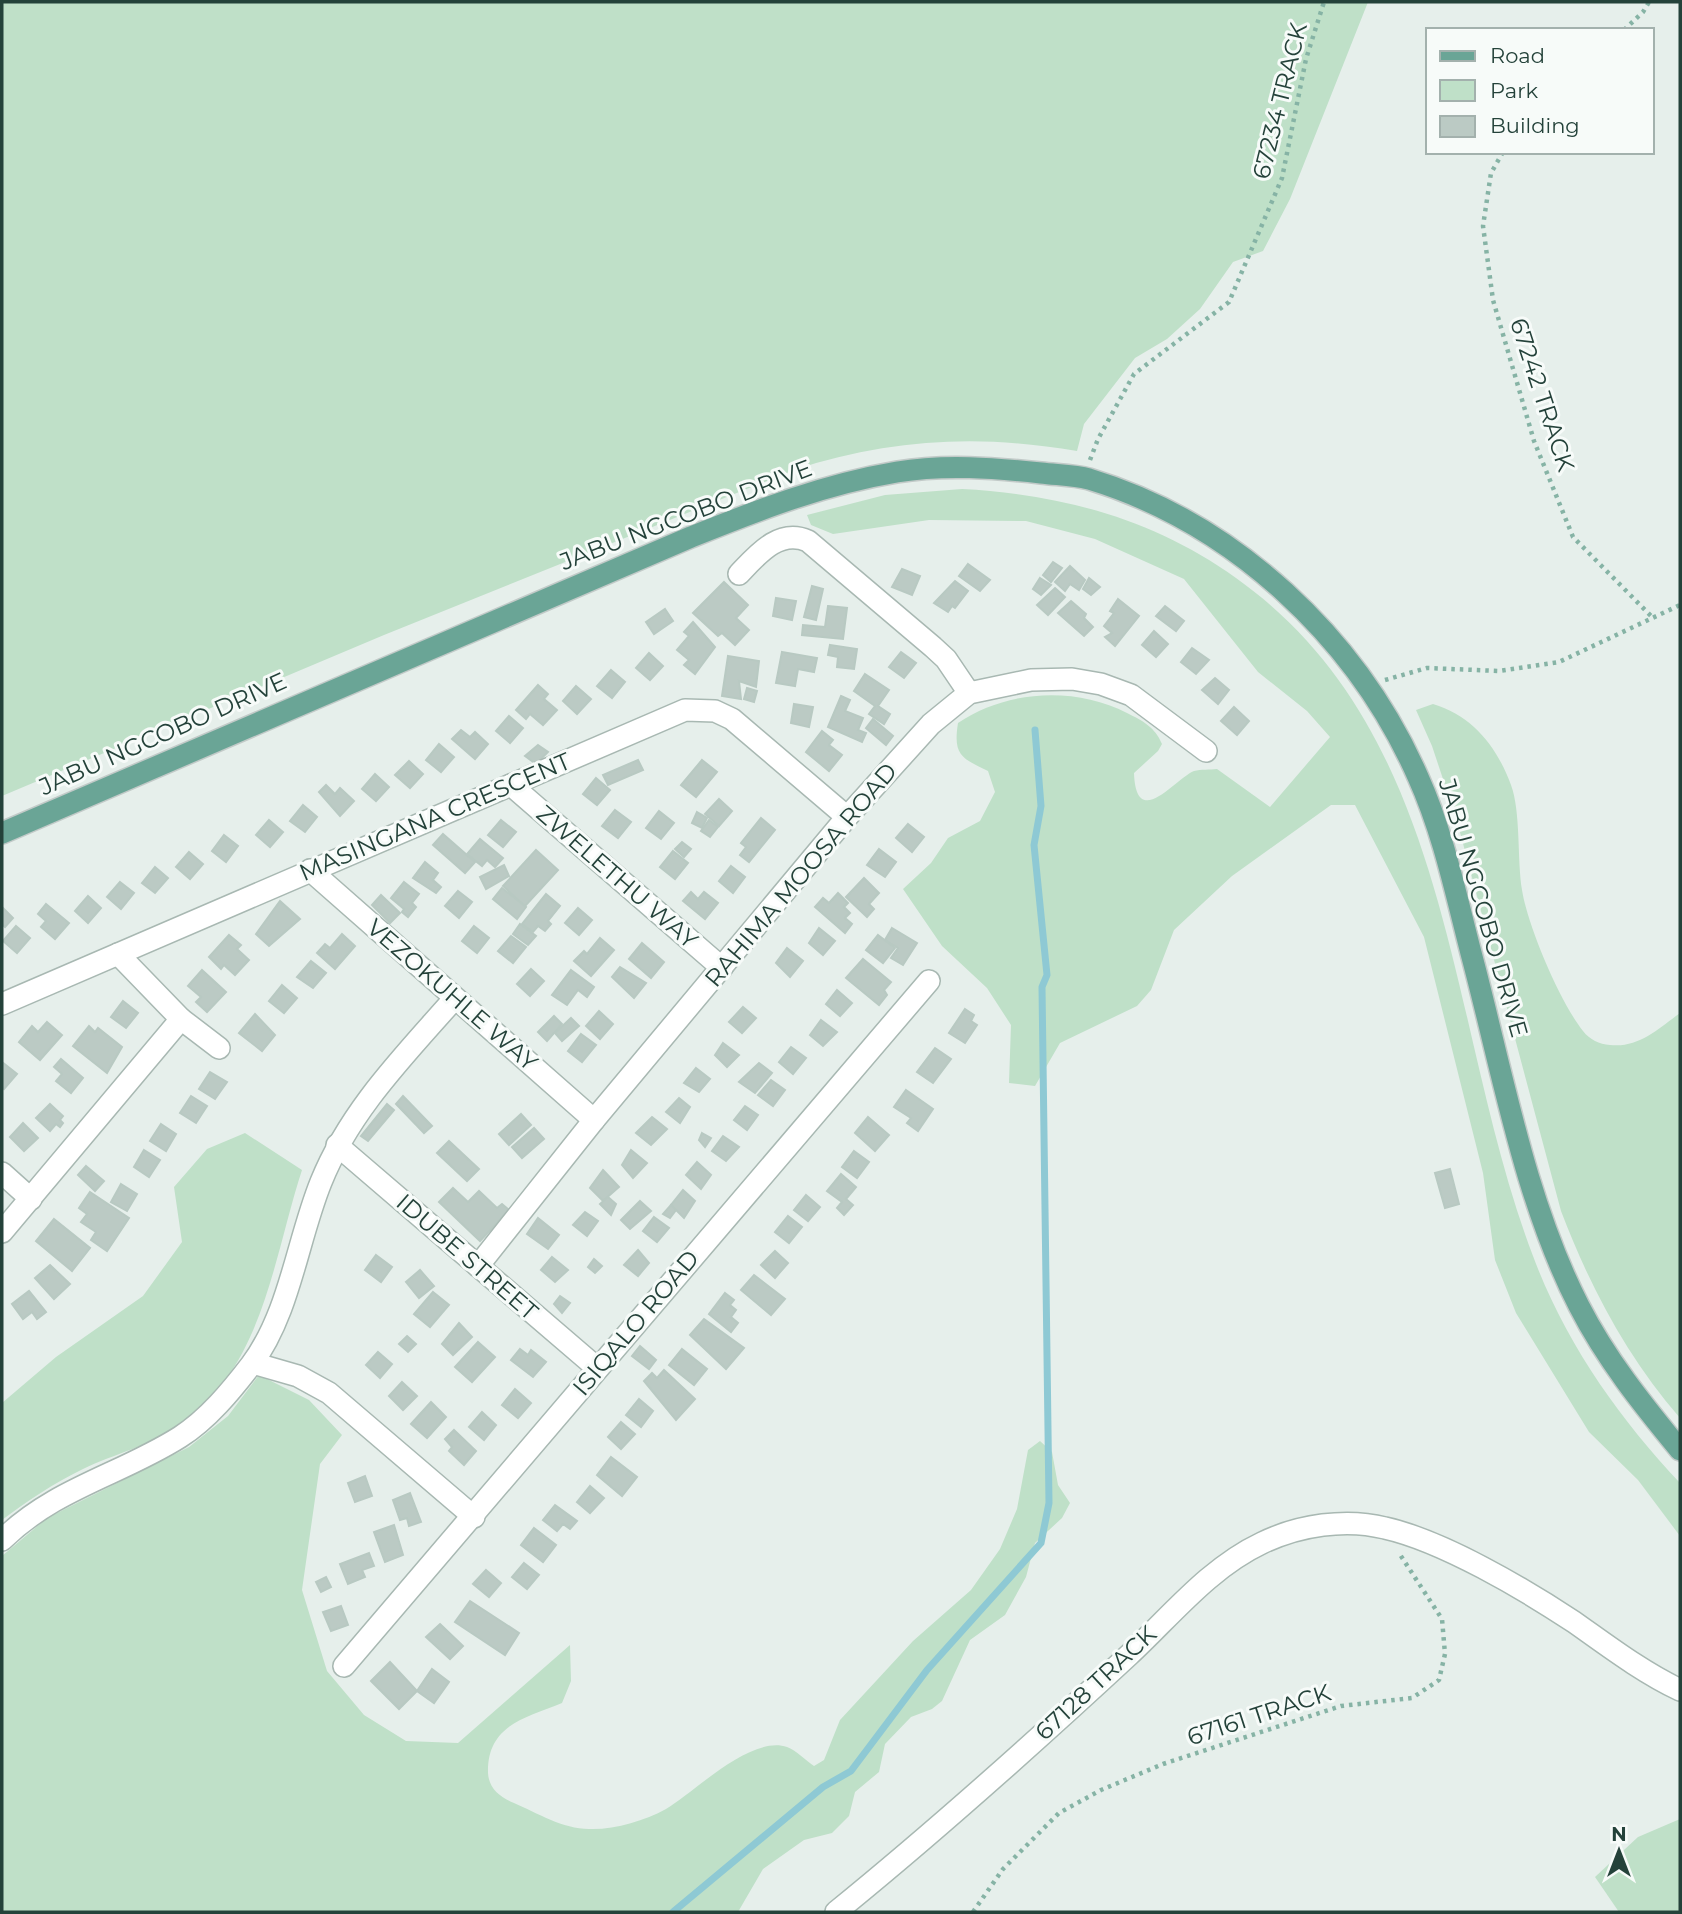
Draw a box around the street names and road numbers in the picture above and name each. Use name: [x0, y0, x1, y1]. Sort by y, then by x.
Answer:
street label: 67234 TRACK: [1246, 20, 1313, 182]
street label: 67242 TRACK: [1504, 314, 1581, 475]
street label: JABU NGCOBO DRIVE: [555, 453, 816, 576]
street label: JABU NGCOBO DRIVE: [34, 666, 291, 802]
street label: MASINGANA CRESCENT: [295, 746, 575, 887]
street label: RAHIMA MOOSA ROAD: [698, 757, 903, 993]
street label: JABU NGCOBO DRIVE: [1432, 774, 1534, 1041]
street label: ZWELETHU WAY: [531, 799, 704, 955]
street label: VEZOKUHLE WAY: [361, 913, 544, 1077]
street label: IDUBE STREET: [391, 1187, 544, 1326]
street label: ISIQALO ROAD: [566, 1244, 705, 1401]
street label: 67128 TRACK: [1029, 1619, 1162, 1746]
street label: 67161 TRACK: [1183, 1678, 1334, 1751]

